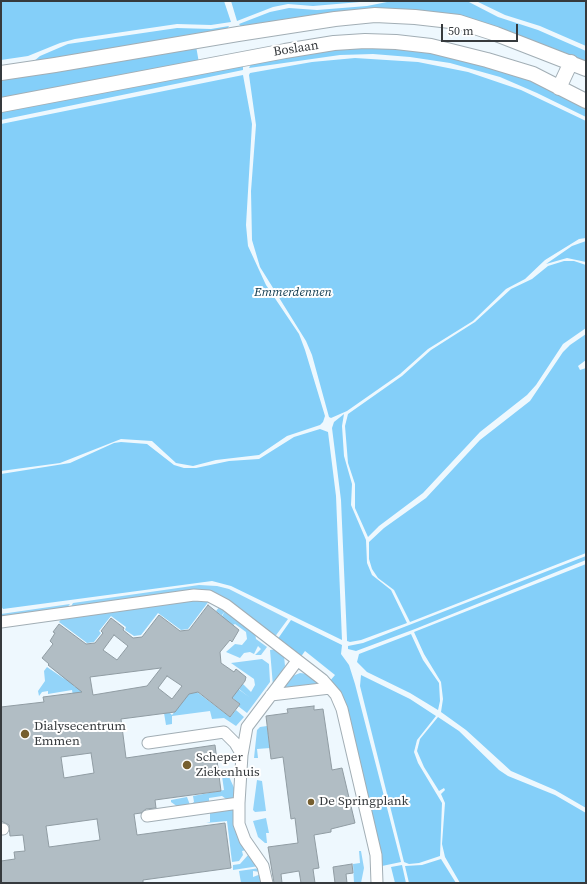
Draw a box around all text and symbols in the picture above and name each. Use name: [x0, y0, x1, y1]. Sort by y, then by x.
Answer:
scale bar: [443, 16, 520, 42]
text: 50 m: [448, 23, 474, 39]
street label: Boslaan: [272, 38, 320, 60]
park label: Emmerdennen: [254, 285, 332, 301]
place label: Dialysecentrum Emmen: [34, 719, 126, 750]
marker: Dialysecentrum Emmen: [19, 728, 31, 740]
place label: Scheper Ziekenhuis: [196, 750, 260, 781]
marker: Scheper Ziekenhuis: [181, 759, 193, 771]
place label: De Springplank: [319, 794, 409, 810]
marker: De Springplank: [306, 797, 316, 807]

